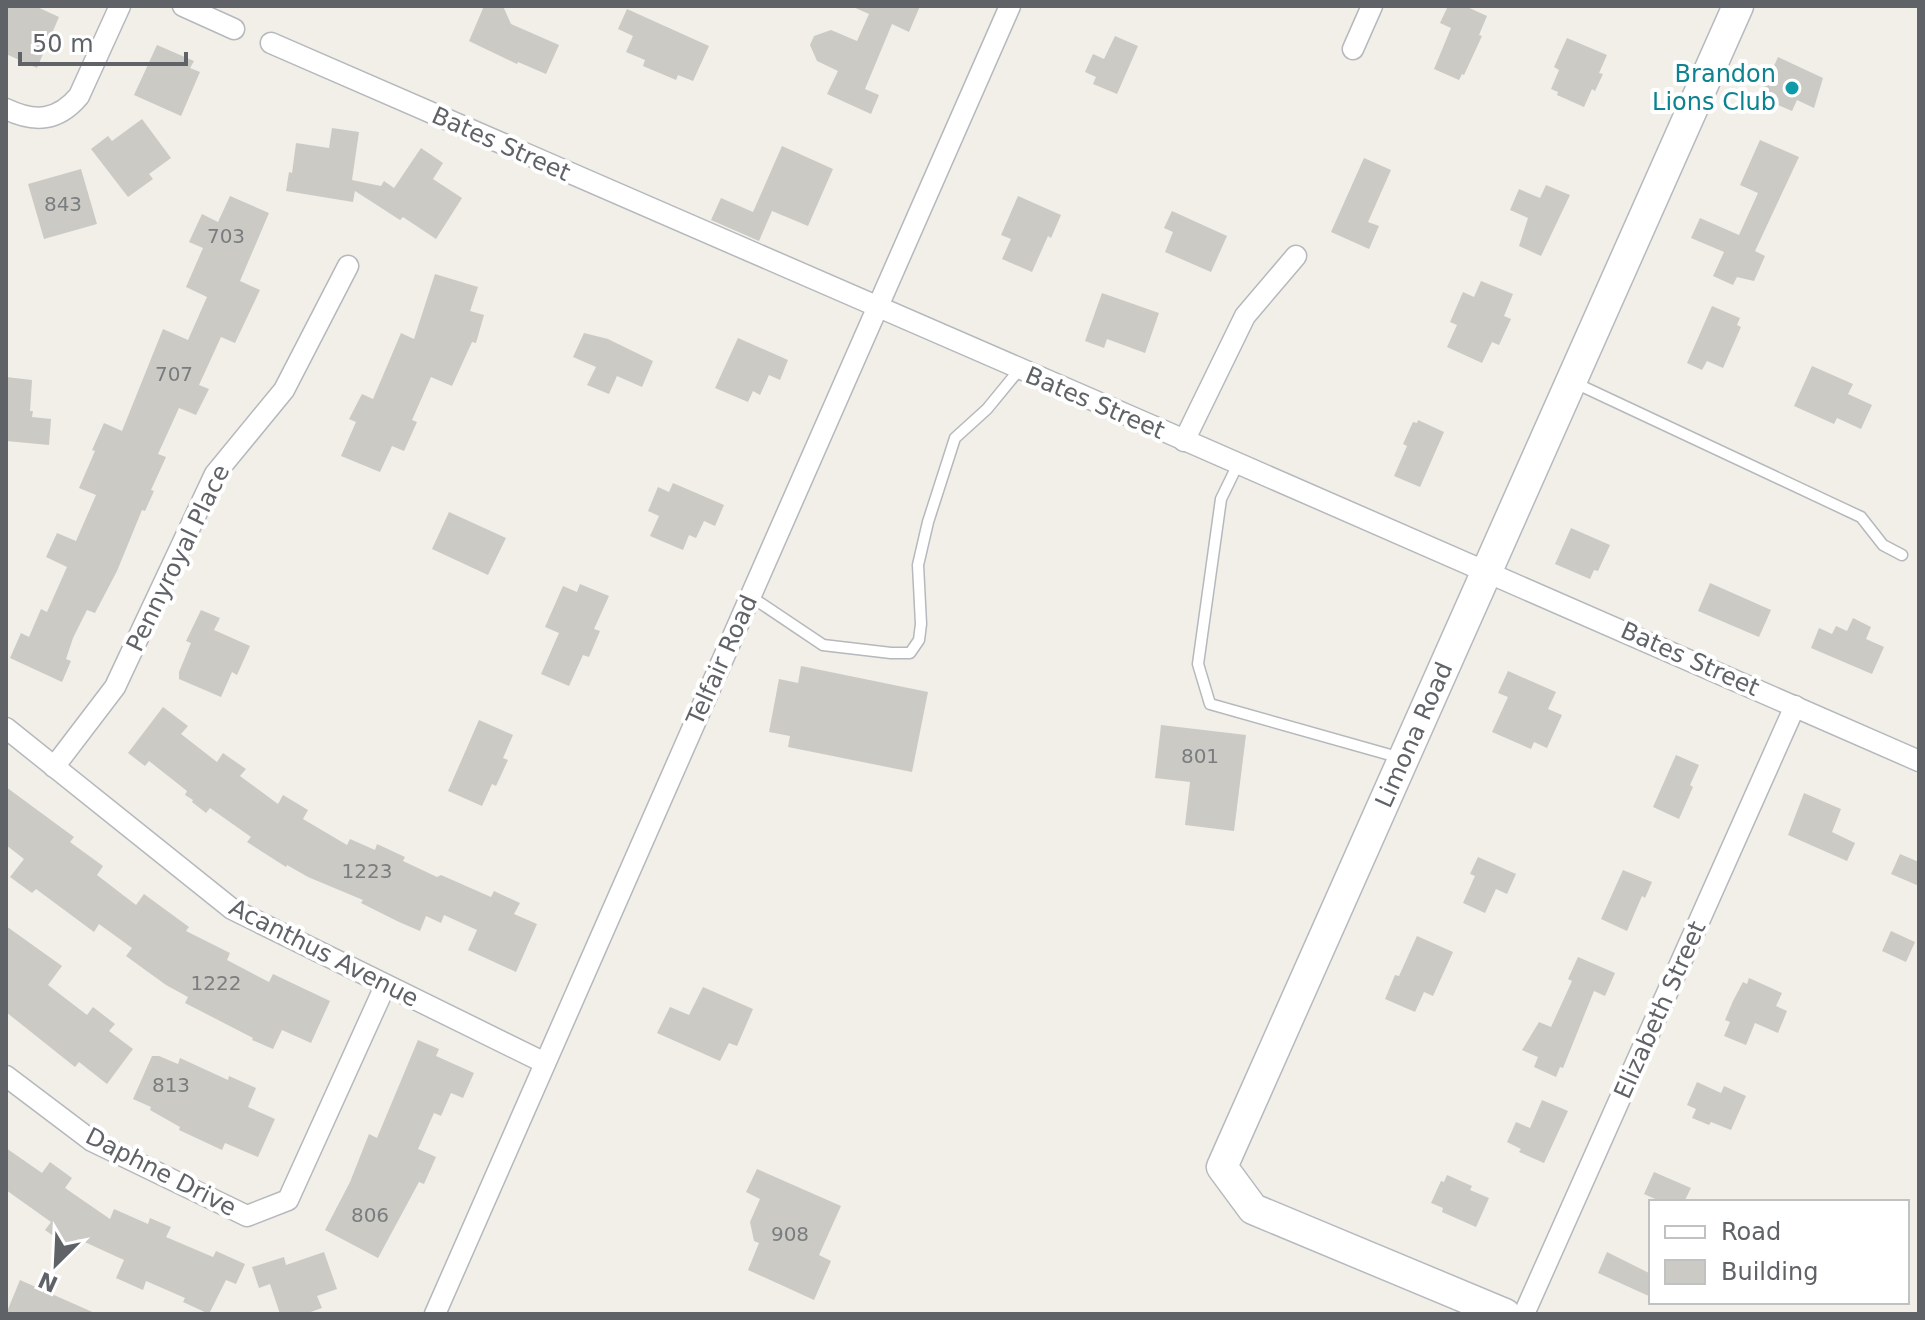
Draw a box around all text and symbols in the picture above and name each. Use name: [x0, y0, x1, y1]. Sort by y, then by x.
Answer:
scale bar: [20, 16, 186, 66]
text: 50 m: [32, 30, 94, 58]
place label: Brandon Lions Club: [1652, 60, 1776, 116]
marker: Brandon Lions Club: [1783, 79, 1801, 97]
street label: Bates Street: [428, 101, 574, 187]
house number: 843: [44, 192, 82, 216]
house number: 703: [207, 224, 245, 248]
street label: Bates Street: [1021, 361, 1169, 445]
house number: 707: [155, 362, 193, 386]
street label: Pennyroyal Place: [121, 460, 235, 656]
street label: Telfair Road: [680, 591, 763, 730]
street label: Bates Street: [1617, 616, 1763, 702]
street label: Limona Road: [1370, 658, 1458, 812]
house number: 801: [1181, 744, 1219, 768]
house number: 1223: [342, 859, 392, 883]
street label: Acanthus Avenue: [225, 893, 423, 1013]
street label: Elizabeth Street: [1608, 917, 1712, 1103]
house number: 1222: [191, 971, 241, 995]
house number: 813: [152, 1073, 190, 1097]
street label: Daphne Drive: [81, 1122, 241, 1222]
legend: [1649, 1200, 1909, 1304]
house number: 806: [351, 1203, 389, 1227]
text: Road: [1721, 1218, 1781, 1246]
house number: 908: [771, 1222, 809, 1246]
north arrow: [16, 1224, 96, 1304]
text: Building: [1721, 1258, 1818, 1286]
text: N: [35, 1267, 62, 1297]

